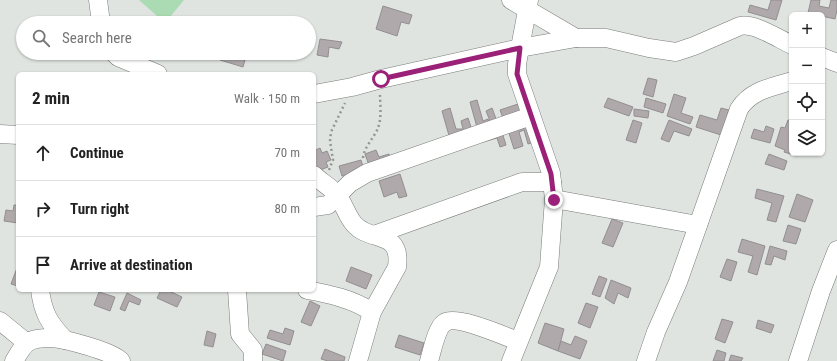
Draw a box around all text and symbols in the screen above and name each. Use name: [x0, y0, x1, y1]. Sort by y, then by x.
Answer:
map controls: [789, 12, 825, 156]
button: +: [789, 12, 825, 48]
search box: [16, 16, 316, 60]
icon: search: [30, 27, 52, 49]
text: Search here: [62, 29, 132, 47]
button: −: [789, 48, 825, 84]
route start: [372, 70, 390, 88]
button: locate: [789, 84, 825, 120]
text: 2 min: [32, 88, 70, 108]
text: Walk · 150 m: [234, 91, 300, 106]
button: layers: [789, 120, 825, 156]
icon: ahead: [32, 142, 54, 164]
text: Continue: [70, 144, 124, 162]
text: 70 m: [274, 145, 300, 160]
route end: [545, 191, 563, 209]
icon: right: [32, 198, 54, 220]
text: Turn right: [70, 200, 129, 218]
text: 80 m: [274, 201, 300, 216]
icon: arrive: [32, 254, 54, 276]
text: Arrive at destination: [70, 256, 193, 274]

